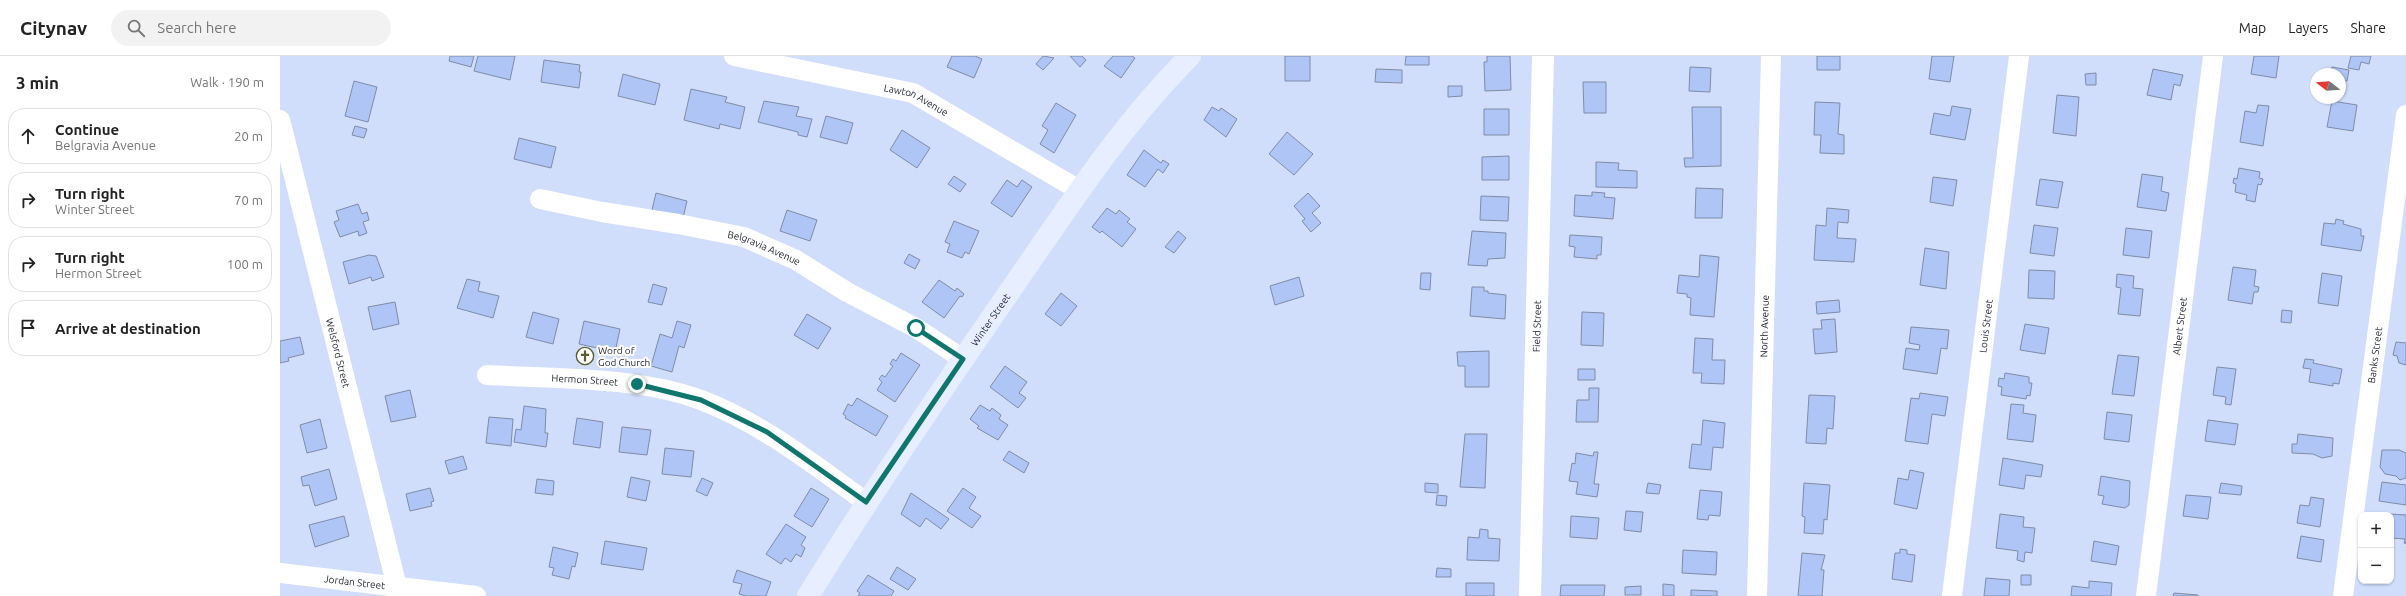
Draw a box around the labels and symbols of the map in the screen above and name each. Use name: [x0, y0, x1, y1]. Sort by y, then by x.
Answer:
north arrow: [2310, 68, 2346, 104]
street label: Lawton Avenue: [883, 82, 950, 118]
street label: Belgravia Avenue: [727, 228, 803, 267]
street label: Winter Street: [968, 291, 1012, 348]
street label: North Avenue: [1758, 295, 1770, 357]
street label: Albert Street: [2170, 296, 2189, 356]
street label: Louis Street: [1977, 299, 1994, 353]
street label: Field Street: [1530, 300, 1543, 352]
street label: Welsford Street: [324, 317, 352, 389]
route start: [907, 319, 925, 337]
street label: Banks Street: [2365, 326, 2384, 384]
place label: Word of God Church: [598, 345, 650, 368]
church icon: Word of God Church: [575, 346, 595, 366]
street label: Hermon Street: [551, 372, 619, 388]
route end: [628, 375, 646, 393]
street label: Jordan Street: [323, 573, 386, 591]

